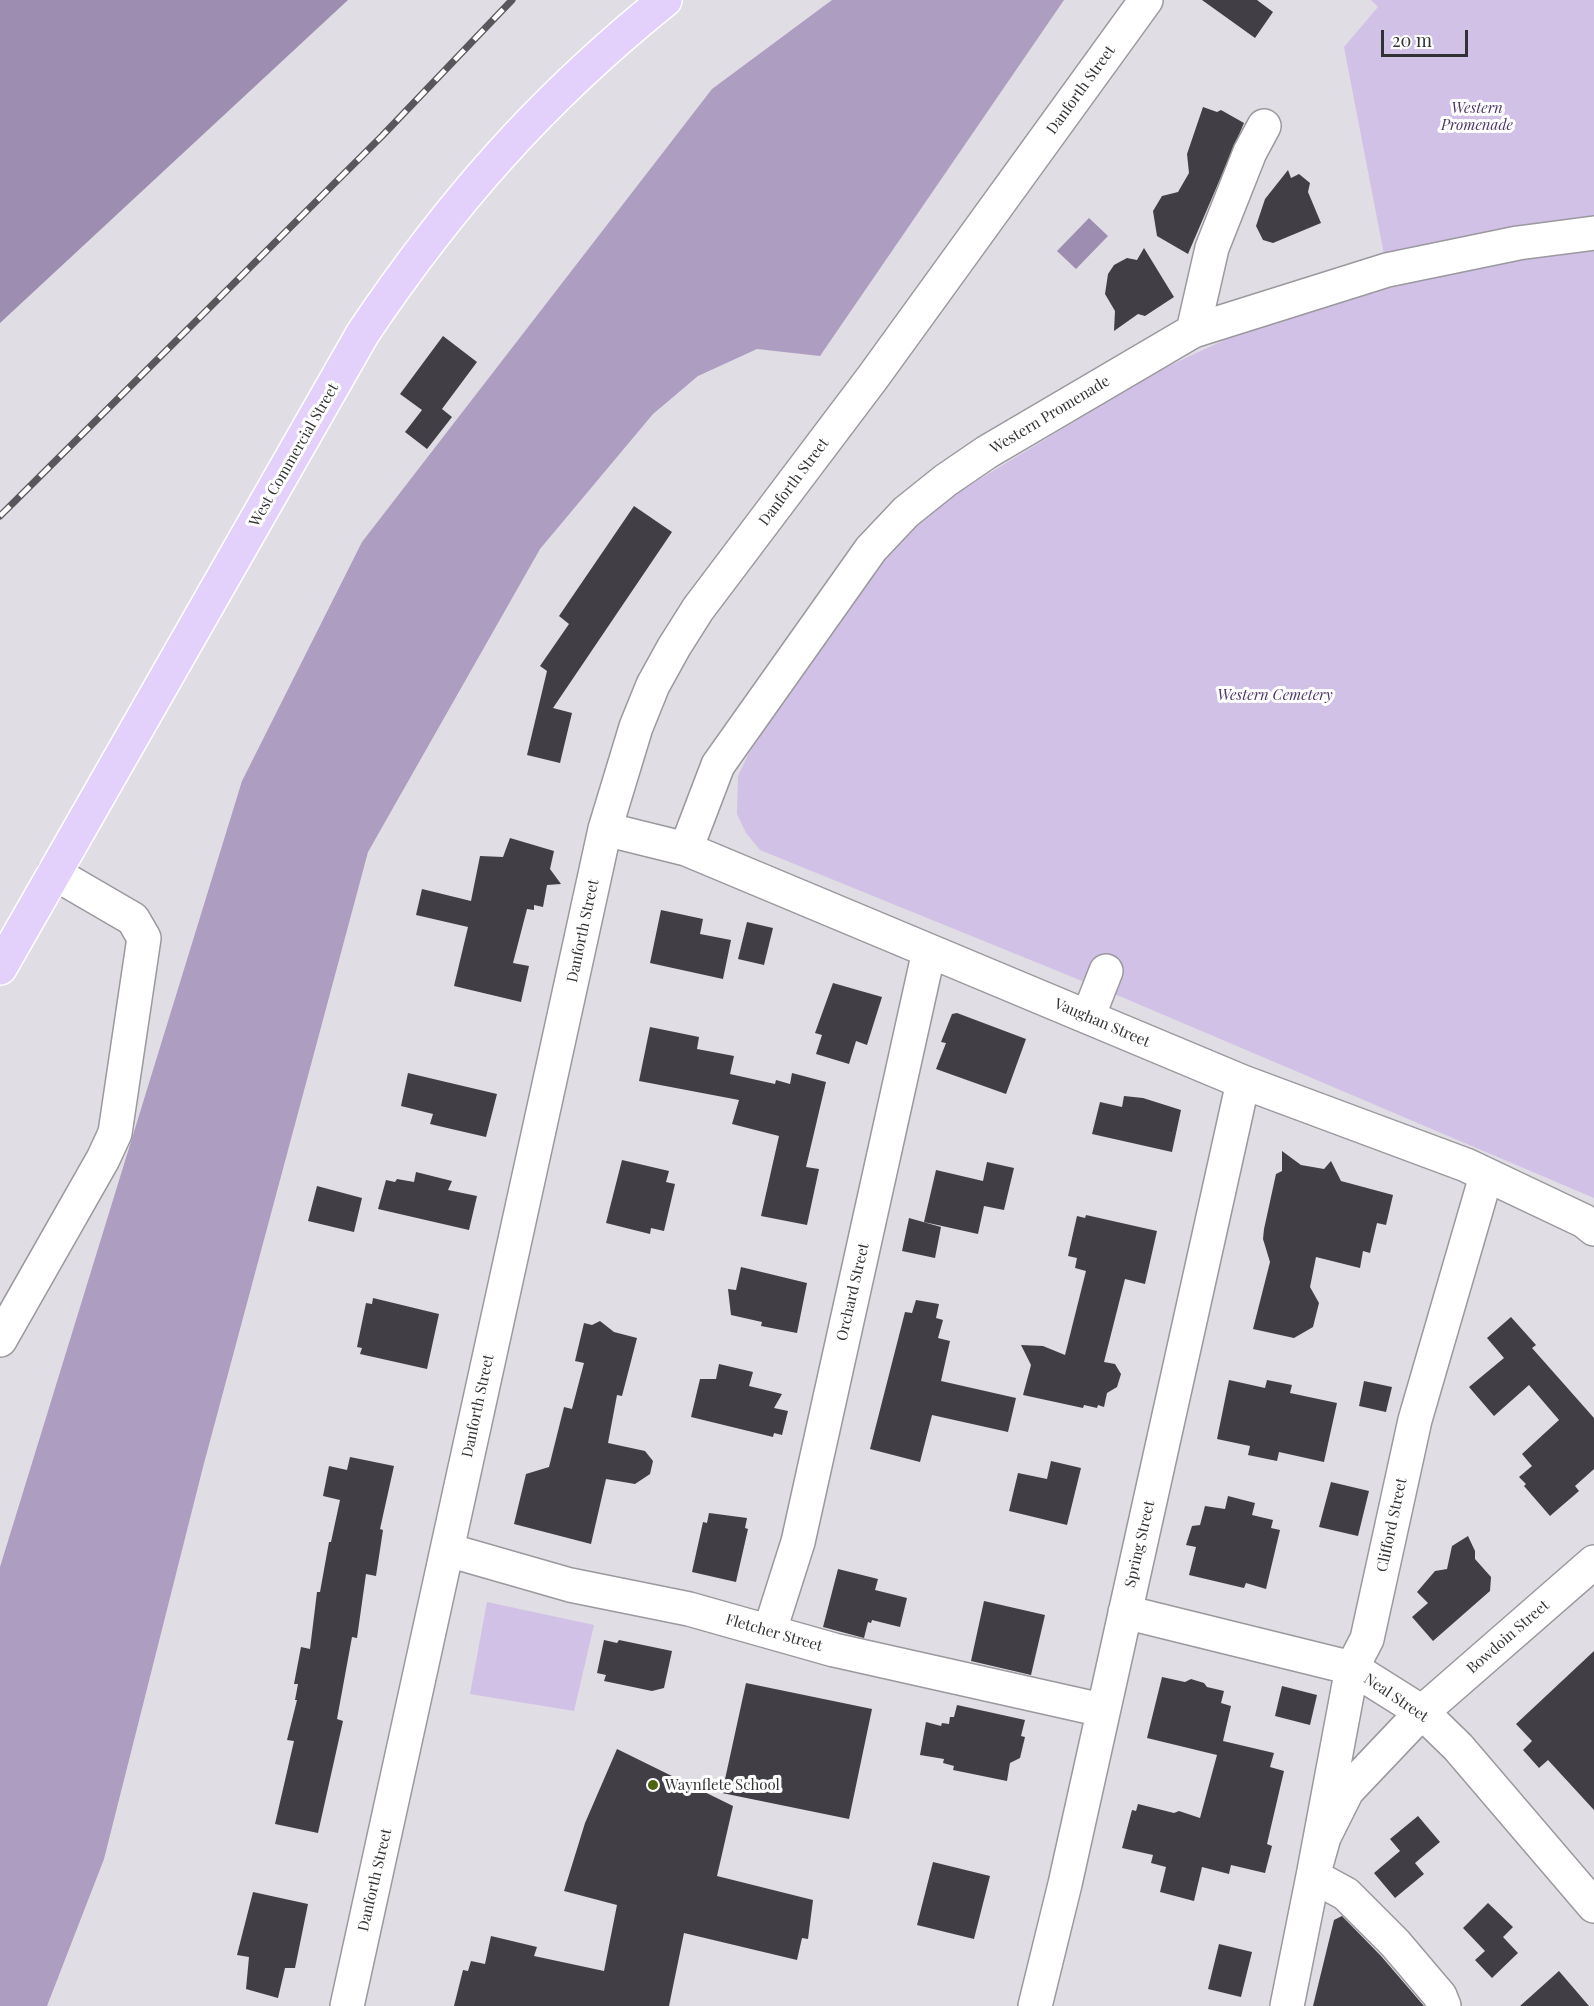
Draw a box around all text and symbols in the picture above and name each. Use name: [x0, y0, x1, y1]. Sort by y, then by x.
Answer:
scale bar: [1384, 18, 1471, 56]
text: 20 m: [1392, 28, 1432, 52]
street label: Danforth Street: [1043, 42, 1119, 138]
park label: Western Promenade: [1441, 99, 1513, 134]
street label: Western Promenade: [987, 372, 1113, 458]
street label: West Commercial Street: [246, 380, 342, 530]
street label: Danforth Street: [755, 435, 833, 529]
park label: Western Cemetery: [1217, 686, 1333, 704]
street label: Danforth Street: [563, 878, 603, 984]
street label: Vaughan Street: [1052, 995, 1152, 1051]
street label: Orchard Street: [833, 1241, 873, 1343]
street label: Danforth Street: [458, 1353, 498, 1459]
street label: Clifford Street: [1373, 1476, 1411, 1574]
street label: Spring Street: [1121, 1499, 1159, 1589]
street label: Bowdoin Street: [1463, 1596, 1553, 1678]
street label: Fletcher Street: [724, 1611, 824, 1655]
street label: Neal Street: [1360, 1670, 1432, 1726]
place label: Waynflete School: [665, 1776, 780, 1794]
marker: Waynflete School: [646, 1778, 660, 1792]
street label: Danforth Street: [354, 1827, 396, 1933]

